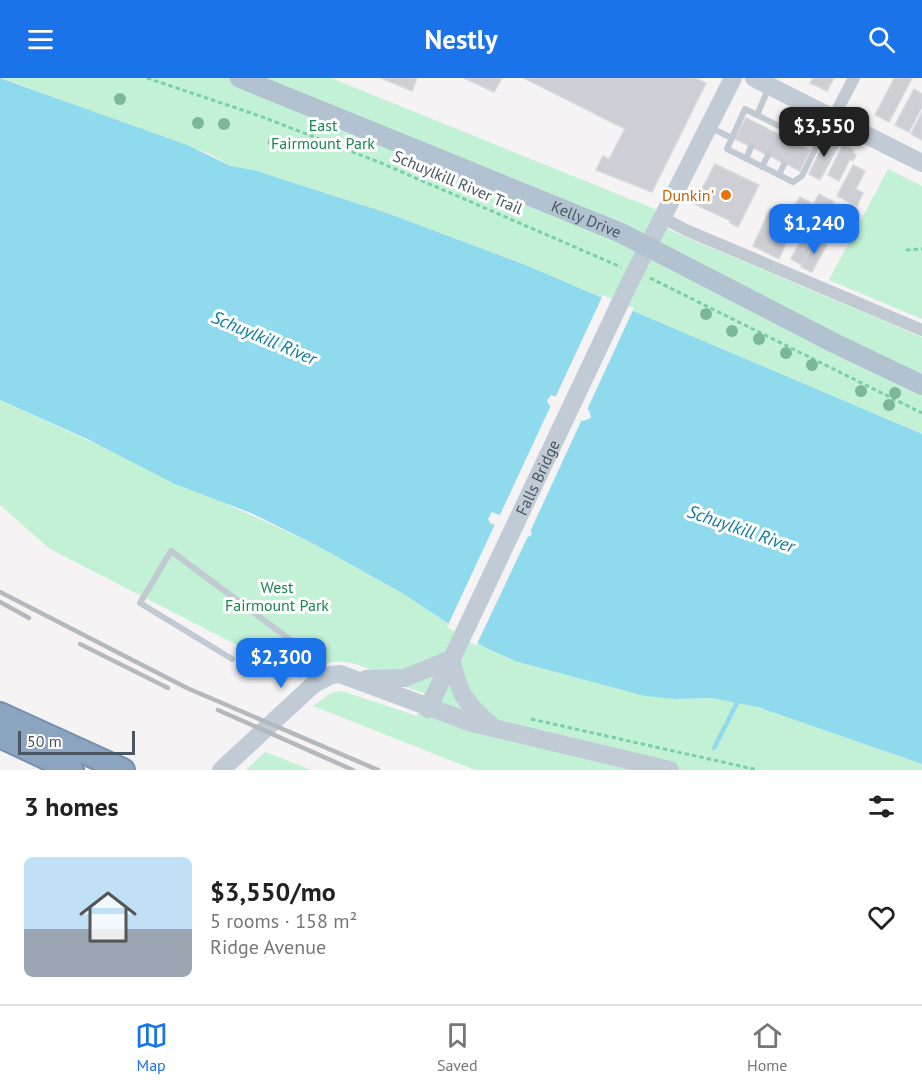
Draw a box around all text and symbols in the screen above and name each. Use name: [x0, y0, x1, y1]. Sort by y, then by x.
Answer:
text: Nestly: [424, 22, 498, 56]
icon: menu: [24, 23, 57, 56]
icon: search: [865, 23, 898, 56]
pin: $3,550: [775, 107, 873, 158]
text: $3,550: [793, 113, 855, 139]
park label: East Fairmount Park: [271, 115, 375, 153]
street label: Schuylkill River Trail: [390, 146, 526, 218]
place label: Dunkin': [662, 185, 714, 205]
marker: Dunkin': [719, 188, 733, 202]
street label: Kelly Drive: [549, 196, 624, 242]
pin: $1,240: [765, 204, 863, 255]
text: $1,240: [783, 210, 845, 236]
water label: Schuylkill River: [208, 305, 321, 370]
street label: Falls Bridge: [511, 437, 564, 518]
water label: Schuylkill River: [684, 499, 799, 558]
park label: West Fairmount Park: [225, 577, 329, 615]
pin: $2,300: [232, 638, 330, 689]
text: $2,300: [250, 644, 312, 670]
scale bar: [18, 728, 135, 756]
text: 50 m: [27, 731, 62, 751]
text: 3 homes: [24, 790, 119, 823]
icon: filters: [865, 790, 898, 823]
text: $3,550/mo: [210, 875, 336, 908]
icon: home: [72, 881, 144, 953]
icon: heart: [865, 901, 898, 934]
text: 5 rooms · 158 m²: [210, 908, 357, 934]
text: Ridge Avenue: [210, 934, 326, 960]
tab: Map: [135, 1019, 168, 1075]
tab: Saved: [437, 1019, 478, 1075]
tab: Home: [747, 1019, 787, 1075]

